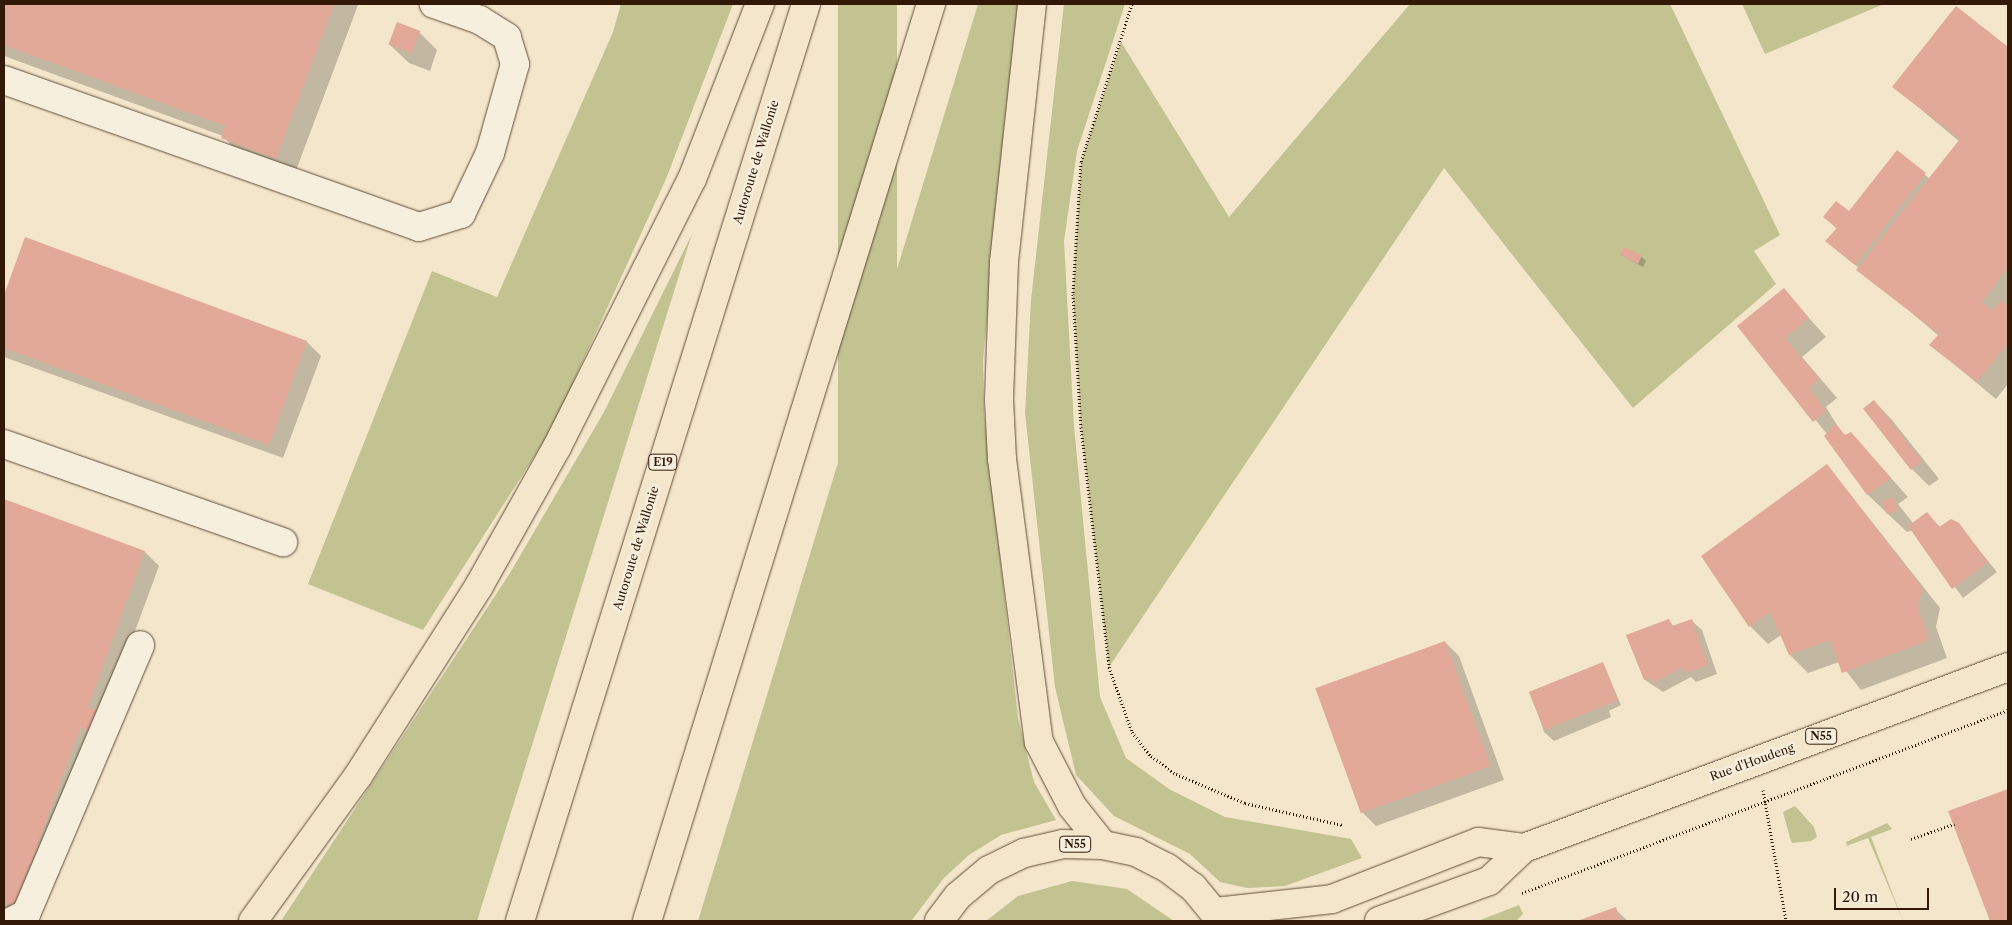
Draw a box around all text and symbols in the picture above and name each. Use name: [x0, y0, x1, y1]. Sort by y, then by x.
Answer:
street label: Autoroute de Wallonie: [730, 98, 782, 226]
road number: E19: [648, 454, 678, 471]
street label: Autoroute de Wallonie: [610, 484, 662, 612]
road number: N55: [1805, 728, 1837, 744]
street label: Rue d'Houdeng: [1708, 740, 1796, 784]
road number: N55: [1059, 836, 1091, 852]
scale bar: [1837, 878, 1932, 910]
text: 20 m: [1842, 887, 1878, 906]

